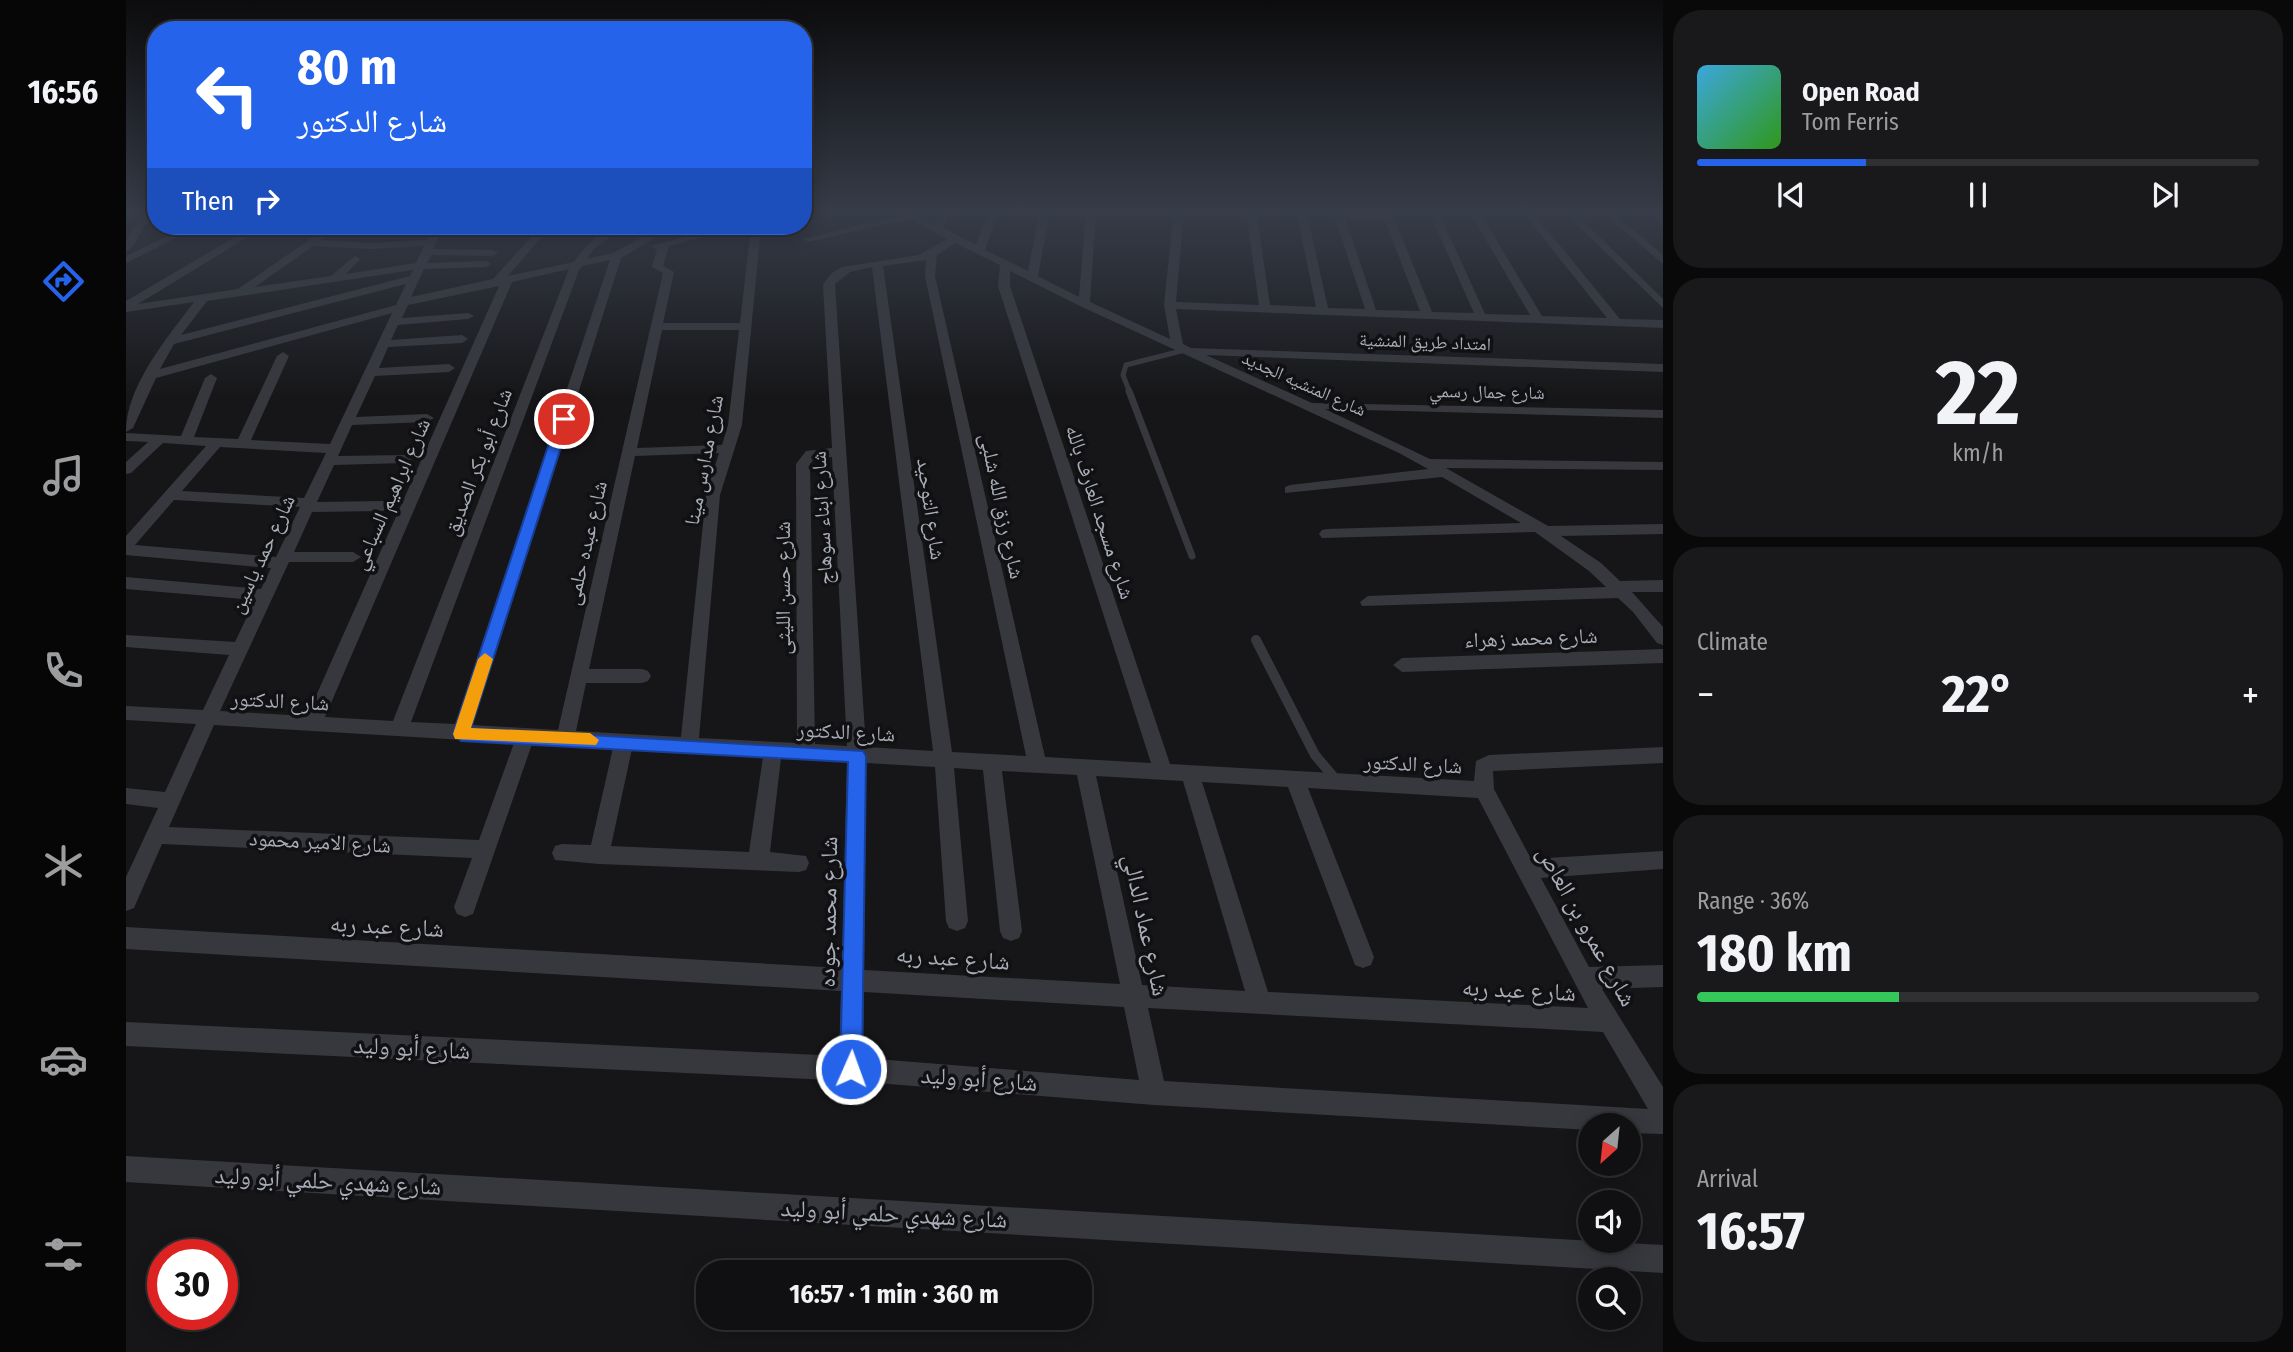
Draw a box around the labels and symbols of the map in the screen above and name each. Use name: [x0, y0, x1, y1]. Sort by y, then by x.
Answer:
street label: امتداد طريق المنشية: [1359, 329, 1491, 355]
street label: شارع المنشيه الجديد: [1239, 347, 1369, 421]
street label: شارع جمال رسمي: [1429, 380, 1545, 408]
street label: شارع أبو بكر الصديق: [438, 385, 518, 539]
pin: [534, 389, 594, 449]
street label: شارع مدارس مينا: [679, 393, 729, 527]
street label: شارع ابراهيم السباعي: [346, 414, 439, 575]
street label: شارع مسجد العارف بالله: [1060, 422, 1140, 602]
street label: شارع رزق الله شلبى: [974, 431, 1030, 581]
street label: شارع ابناء سوهاج: [806, 450, 838, 586]
street label: شارع التوحيد: [911, 456, 951, 562]
street label: شارع عبده حلمى: [559, 478, 613, 608]
street label: شارع حمد ياسين: [223, 491, 301, 617]
street label: شارع حسن الليثى: [770, 521, 796, 655]
street label: شارع محمد زهراء: [1464, 623, 1598, 653]
street label: شارع الدكتور: [229, 685, 330, 717]
street label: شارع الدكتور: [795, 716, 896, 748]
street label: شارع الدكتور: [1362, 748, 1463, 780]
street label: شارع الامير محمود: [248, 825, 392, 859]
street label: شارع محمد جوده: [813, 836, 844, 988]
street label: شارع عمرو بن العاص: [1530, 841, 1643, 1012]
street label: شارع عماد الدالي: [1112, 851, 1175, 1000]
street label: شارع عبد ربه: [329, 909, 445, 944]
street label: شارع عبد ربه: [895, 940, 1011, 977]
street label: شارع عبد ربه: [1461, 973, 1577, 1008]
street label: شارع أبو وليد: [353, 1031, 471, 1066]
position arrow: [814, 1032, 888, 1106]
street label: شارع أبو وليد: [920, 1061, 1038, 1098]
north arrow: [1578, 1113, 1642, 1176]
street label: شارع شهدي حلمي أبو وليد: [214, 1161, 442, 1206]
street label: شارع شهدي حلمي أبو وليد: [780, 1194, 1008, 1239]
speed limit sign: 30: [147, 1239, 238, 1330]

